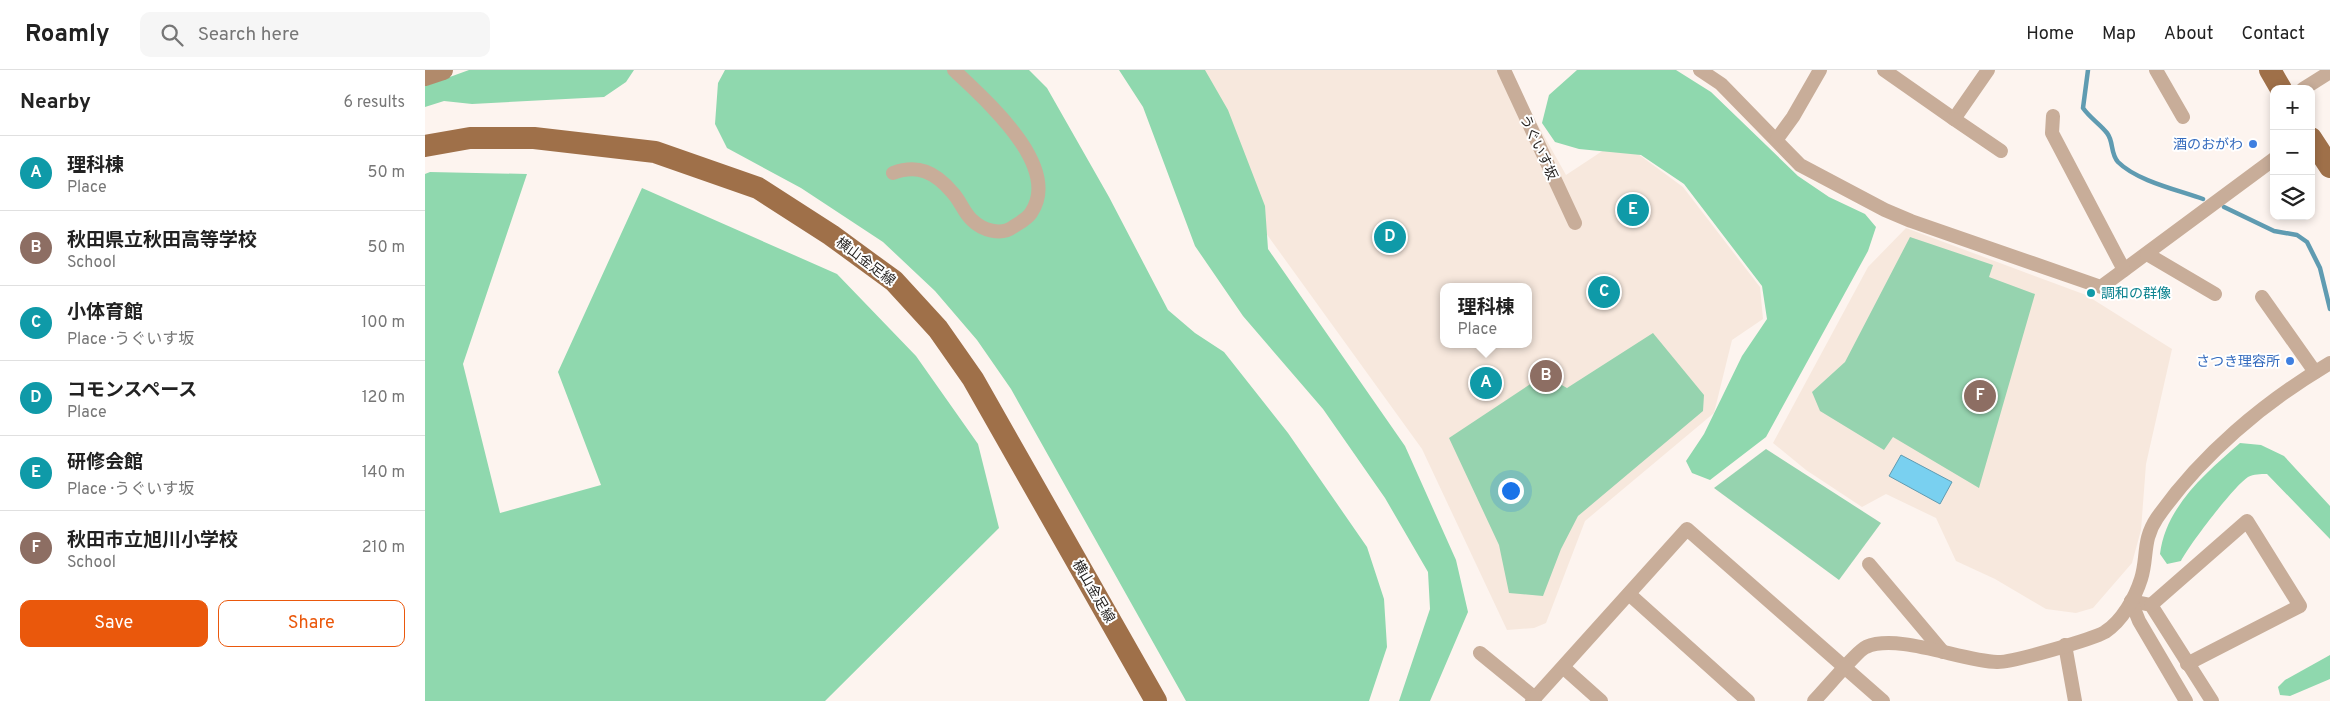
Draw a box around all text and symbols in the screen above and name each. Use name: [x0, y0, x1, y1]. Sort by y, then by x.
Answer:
search box: [140, 12, 490, 57]
text: Roamly: [25, 20, 110, 50]
icon: search: [158, 21, 186, 49]
text: Search here: [198, 23, 299, 47]
text: Home: [2026, 23, 2074, 46]
text: Map: [2102, 23, 2136, 46]
text: About: [2164, 23, 2213, 46]
text: Contact: [2241, 23, 2305, 46]
map controls: [2270, 85, 2315, 220]
button: +: [2270, 85, 2315, 130]
text: Nearby: [20, 89, 91, 116]
text: 6 results: [343, 93, 405, 113]
street label: うぐいす坂: [1515, 112, 1560, 183]
button: −: [2270, 130, 2315, 175]
place label: 酒のおがわ: [2173, 137, 2243, 154]
marker: 酒のおがわ: [2247, 138, 2259, 150]
text: 理科棟: [67, 154, 124, 178]
text: A: [30, 163, 42, 183]
text: 50 m: [368, 163, 405, 183]
button: layers: [2270, 175, 2315, 220]
text: Place: [67, 178, 107, 198]
pin: E: [1617, 191, 1649, 229]
pin: D: [1374, 218, 1406, 256]
text: 秋田県立秋田高等学校: [67, 229, 257, 253]
street label: 横山金足線: [832, 234, 898, 290]
text: B: [30, 238, 42, 258]
text: 50 m: [368, 238, 405, 258]
text: School: [67, 253, 116, 273]
pin: C: [1588, 273, 1620, 311]
popup: [1440, 283, 1532, 348]
place label: 調和の群像: [2101, 286, 2171, 303]
marker: 調和の群像: [2085, 287, 2097, 299]
text: 理科棟: [1457, 296, 1515, 320]
text: 小体育館: [67, 301, 143, 325]
text: C: [31, 313, 41, 333]
text: 100 m: [361, 313, 405, 333]
text: Place: [1457, 320, 1497, 340]
text: Place · うぐいす坂: [67, 330, 194, 350]
place label: さつき理容所: [2196, 354, 2280, 371]
marker: さつき理容所: [2284, 355, 2296, 367]
pin: B: [1530, 357, 1562, 395]
pin: A: [1470, 364, 1502, 402]
pin: F: [1964, 377, 1996, 415]
text: コモンスペース: [67, 379, 197, 403]
text: D: [30, 388, 42, 408]
text: 120 m: [362, 388, 405, 408]
text: Place: [67, 403, 107, 423]
text: 研修会館: [67, 451, 143, 475]
text: E: [31, 463, 41, 483]
text: 140 m: [362, 463, 405, 483]
your location: [1498, 478, 1524, 504]
text: Place · うぐいす坂: [67, 480, 194, 500]
text: 秋田市立旭川小学校: [67, 529, 238, 553]
text: F: [31, 538, 41, 558]
text: 210 m: [362, 538, 405, 558]
text: School: [67, 553, 116, 573]
street label: 横山金足線: [1068, 557, 1118, 626]
button: Save: [20, 600, 208, 647]
button: Share: [218, 600, 405, 647]

